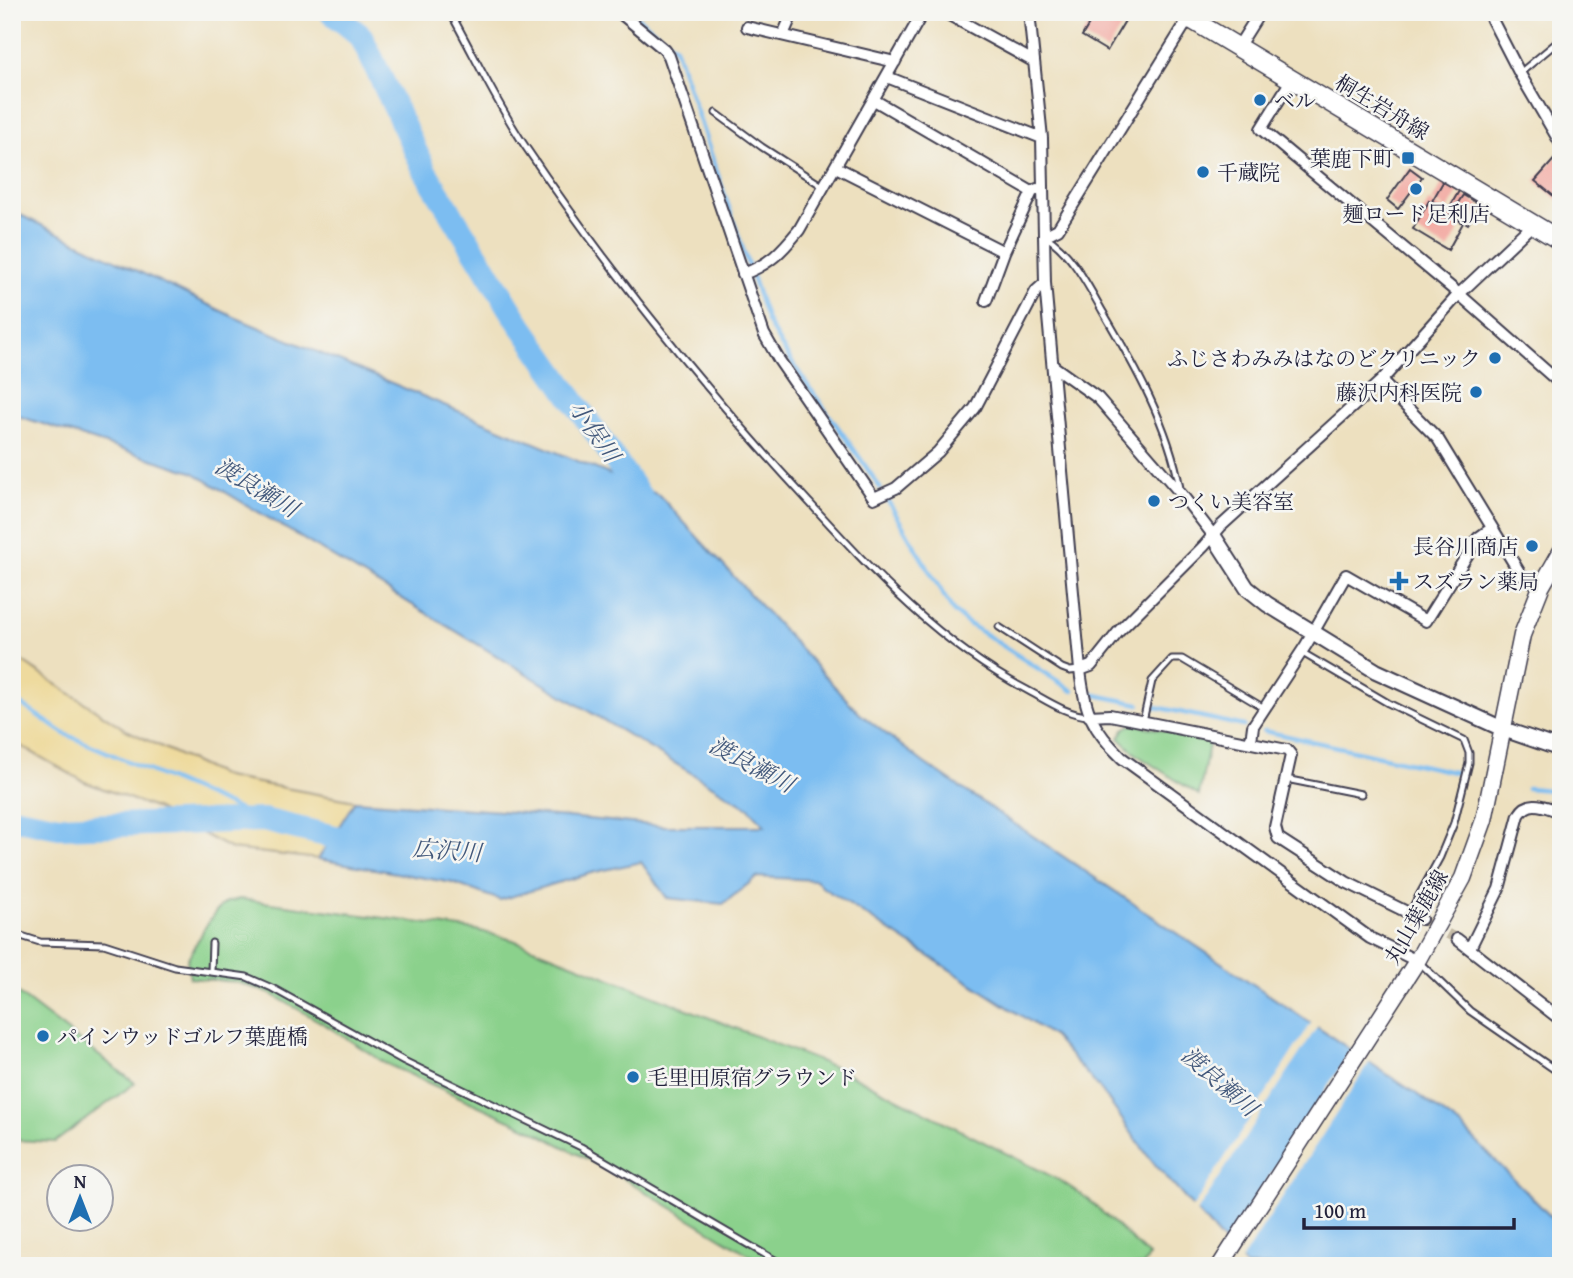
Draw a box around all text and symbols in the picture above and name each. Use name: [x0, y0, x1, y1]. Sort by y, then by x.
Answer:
street label: 桐生岩舟線: [1329, 67, 1435, 147]
place label: ベル: [1274, 85, 1316, 116]
marker: ベル: [1252, 92, 1268, 108]
place label: 葉鹿下町: [1310, 143, 1394, 174]
marker: 葉鹿下町: [1400, 150, 1416, 166]
place label: 千蔵院: [1217, 157, 1280, 188]
marker: 千蔵院: [1195, 164, 1211, 180]
marker: 麺ロード足利店: [1408, 181, 1424, 197]
place label: 麺ロード足利店: [1343, 198, 1490, 229]
place label: ふじさわみみはなのどクリニック: [1167, 343, 1481, 374]
marker: ふじさわみみはなのどクリニック: [1487, 350, 1503, 366]
place label: 藤沢内科医院: [1336, 377, 1462, 408]
marker: 藤沢内科医院: [1468, 384, 1484, 400]
water label: 小俣川: [562, 393, 630, 471]
water label: 渡良瀬川: [209, 449, 307, 526]
place label: つくい美容室: [1168, 486, 1294, 517]
marker: つくい美容室: [1146, 493, 1162, 509]
place label: 長谷川商店: [1413, 531, 1518, 562]
marker: 長谷川商店: [1524, 538, 1540, 554]
place label: スズラン薬局: [1413, 566, 1539, 597]
marker: スズラン薬局: [1391, 573, 1407, 589]
water label: 渡良瀬川: [704, 728, 803, 802]
water label: 広沢川: [411, 831, 486, 869]
street label: 丸山葉鹿線: [1376, 864, 1456, 970]
place label: パインウッドゴルフ葉鹿橋: [57, 1021, 308, 1052]
marker: パインウッドゴルフ葉鹿橋: [35, 1028, 51, 1044]
water label: 渡良瀬川: [1174, 1038, 1268, 1126]
place label: 毛里田原宿グラウンド: [647, 1062, 857, 1093]
marker: 毛里田原宿グラウンド: [625, 1069, 641, 1085]
north arrow: [46, 1162, 116, 1232]
text: N: [74, 1167, 87, 1195]
scale bar: [1304, 1187, 1514, 1231]
text: 100 m: [1314, 1195, 1366, 1226]

